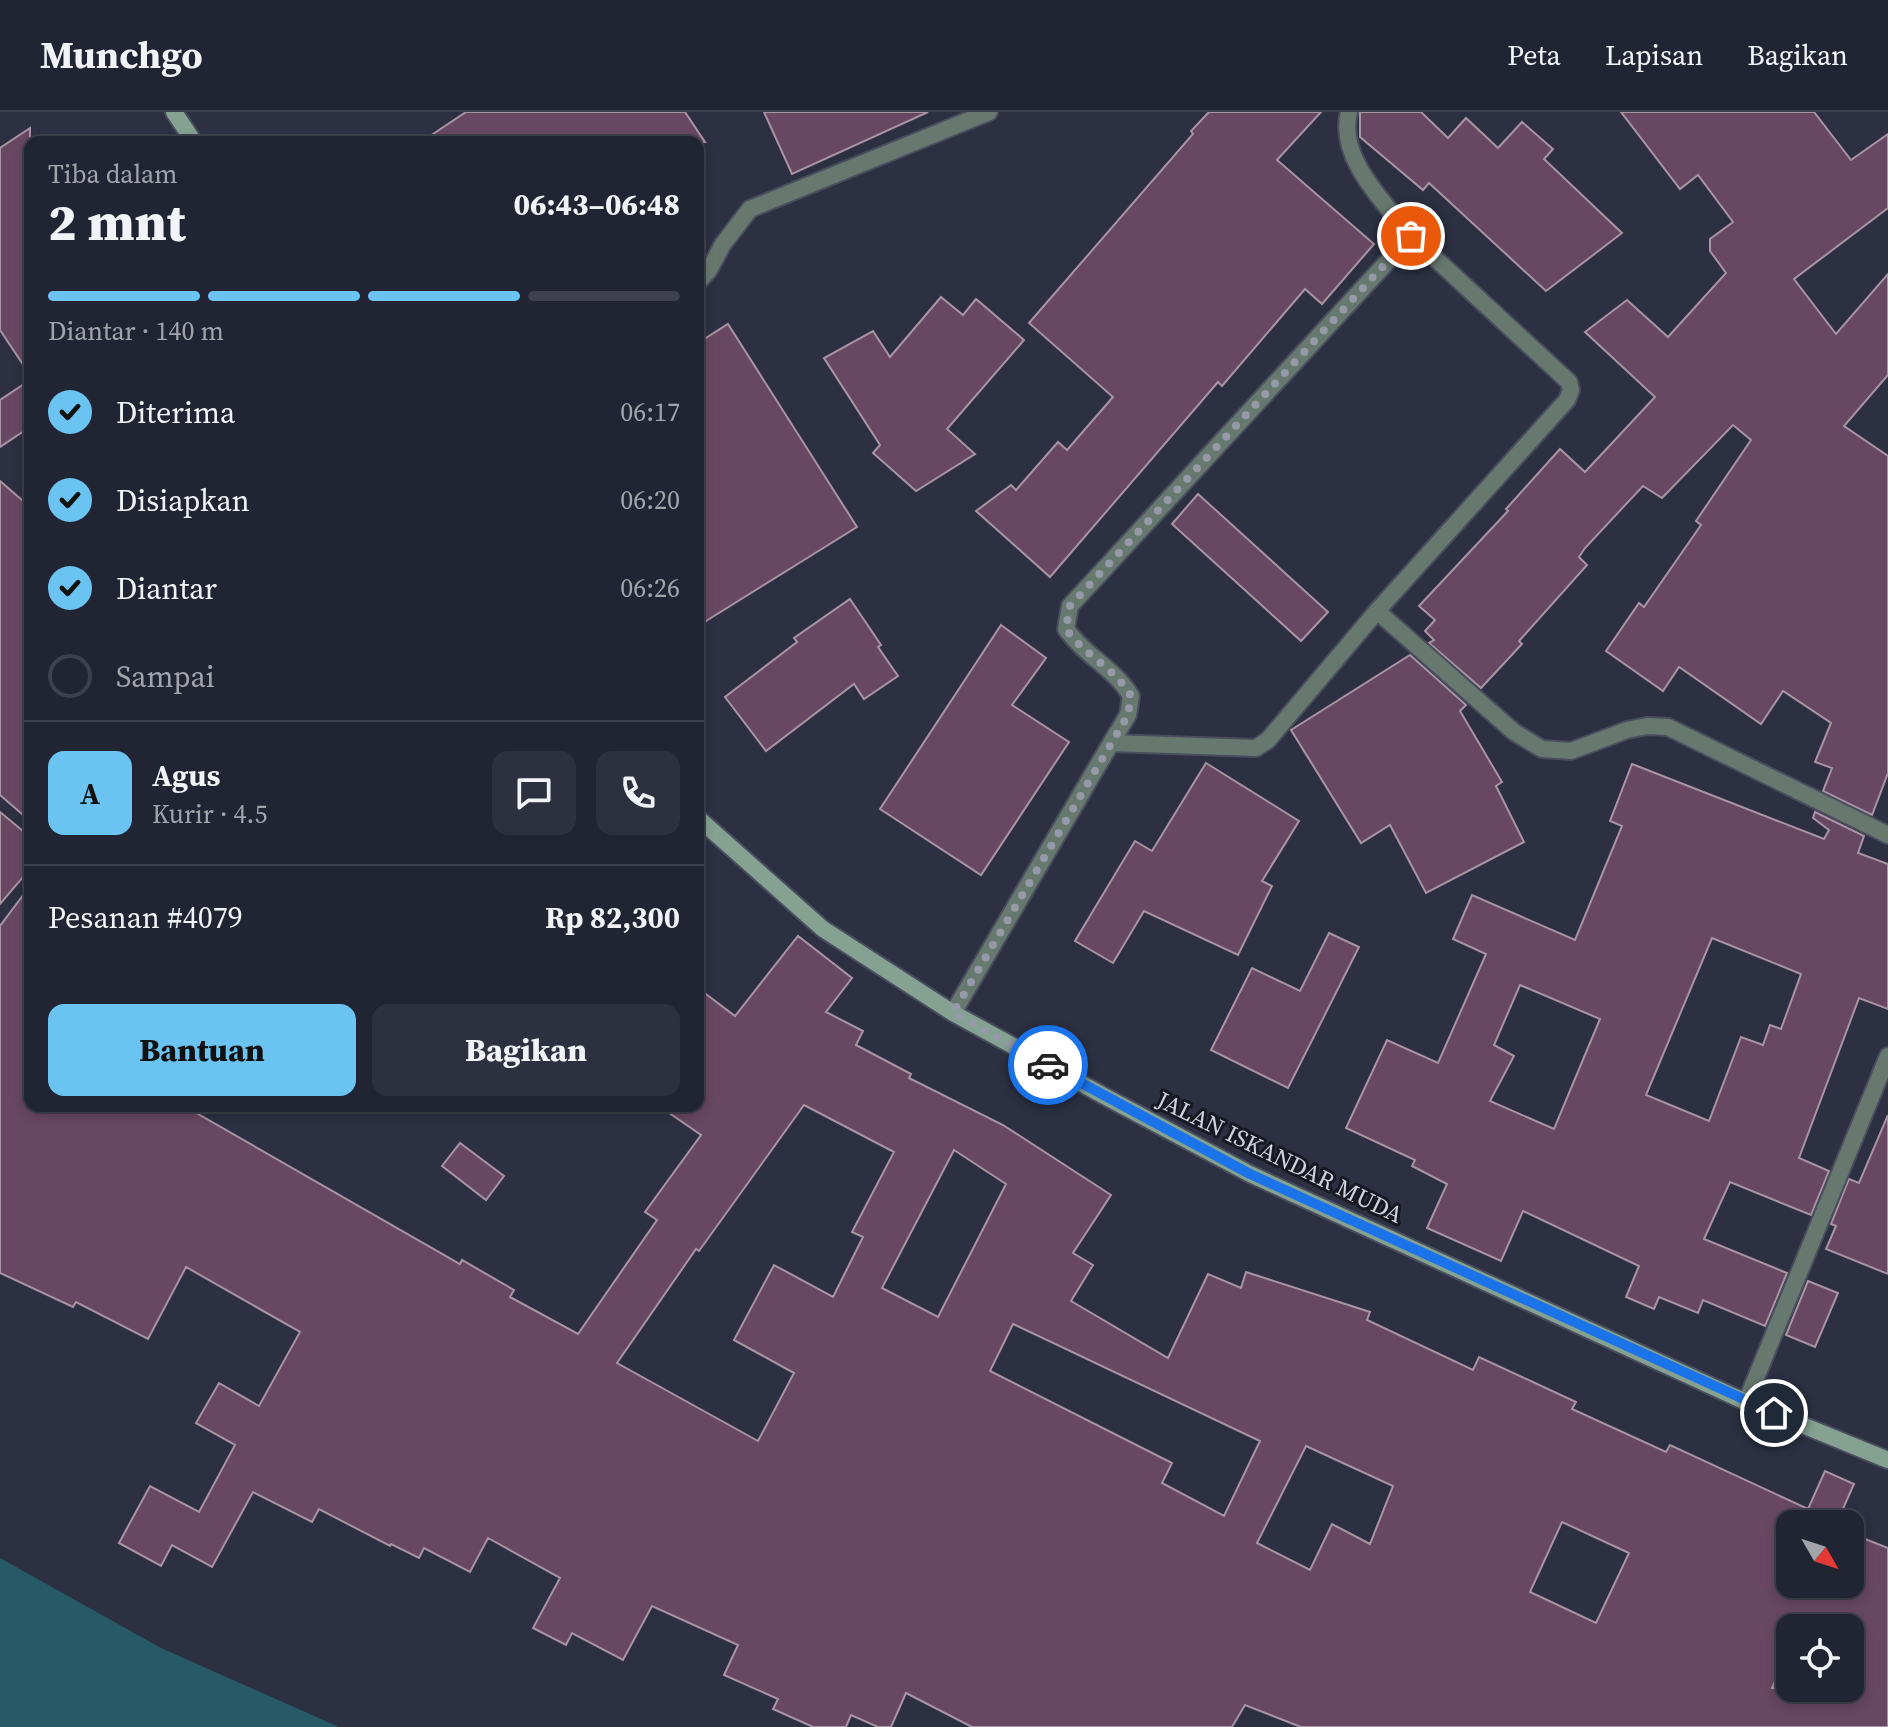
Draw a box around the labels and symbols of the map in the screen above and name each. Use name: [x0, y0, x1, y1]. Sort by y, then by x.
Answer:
pin: [1377, 202, 1445, 270]
courier: [1008, 1025, 1088, 1105]
street label: JALAN ISKANDAR MUDA: [1151, 1083, 1409, 1231]
pin: [1740, 1379, 1808, 1447]
north arrow: [1776, 1510, 1864, 1598]

